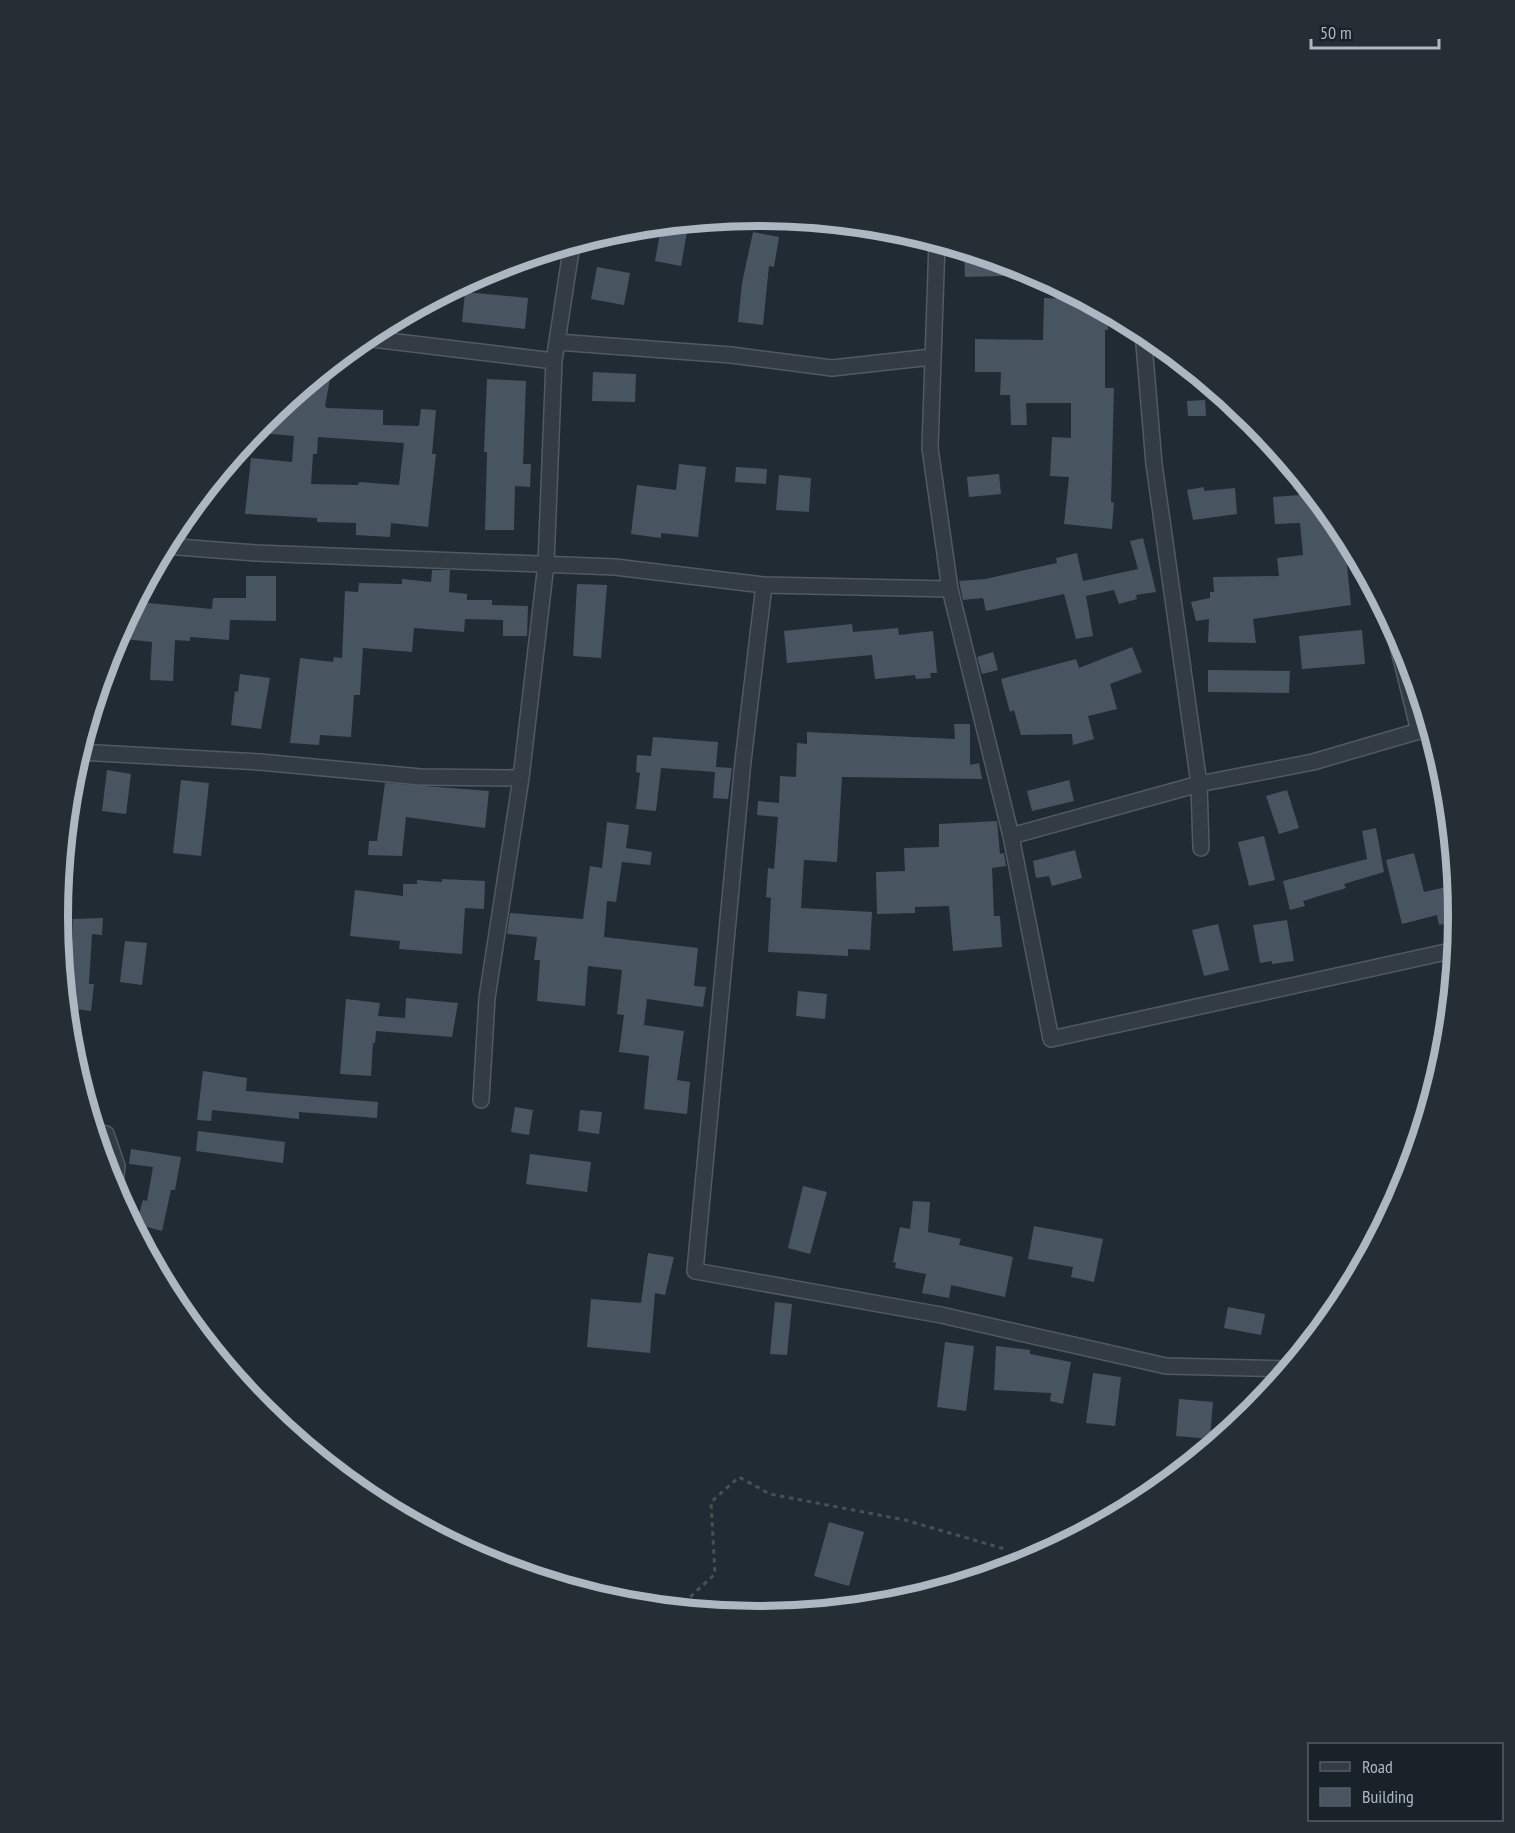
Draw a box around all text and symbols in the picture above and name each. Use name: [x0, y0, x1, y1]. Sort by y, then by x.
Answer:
scale bar: [1311, 12, 1438, 50]
text: 50 m: [1320, 21, 1352, 44]
legend: [1308, 1743, 1503, 1821]
text: Road: [1362, 1755, 1393, 1778]
text: Building: [1362, 1785, 1414, 1808]

